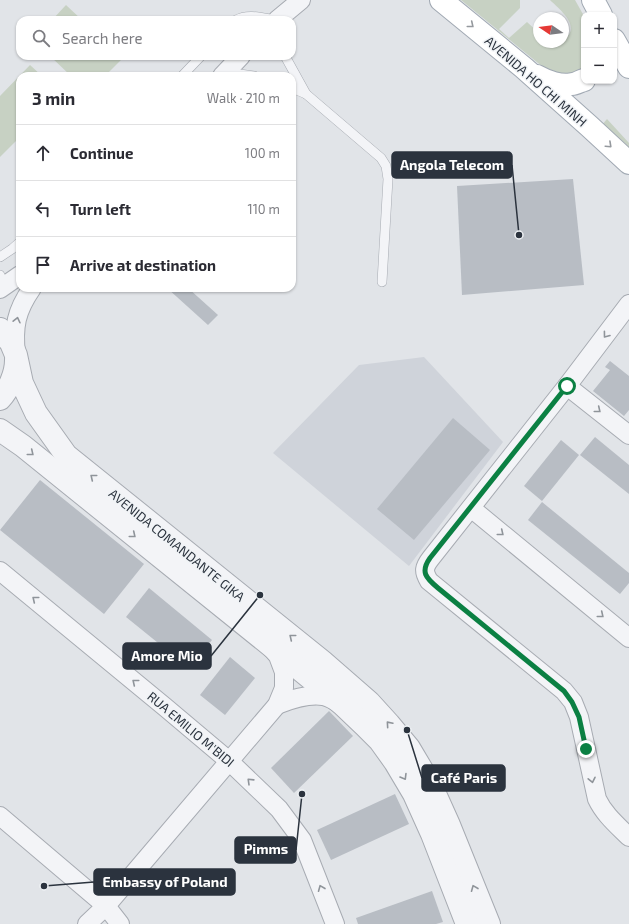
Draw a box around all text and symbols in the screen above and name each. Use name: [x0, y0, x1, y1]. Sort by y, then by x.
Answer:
north arrow: [533, 12, 569, 48]
map controls: [581, 12, 617, 84]
button: +: [581, 12, 617, 48]
search box: [16, 16, 296, 60]
one-way arrow: [466, 21, 474, 28]
icon: search: [30, 27, 52, 49]
text: Search here: [62, 29, 143, 47]
street label: AVENIDA HO CHI MINH: [482, 32, 590, 130]
button: −: [581, 48, 617, 84]
text: 3 min: [32, 88, 75, 108]
text: Walk · 210 m: [207, 90, 280, 106]
one-way arrow: [604, 140, 612, 148]
icon: ahead: [32, 142, 54, 164]
text: Continue: [70, 144, 133, 162]
text: 100 m: [245, 145, 280, 161]
callout: Angola Telecom: [392, 152, 512, 178]
text: Angola Telecom: [400, 156, 504, 173]
icon: left: [32, 198, 54, 220]
text: Turn left: [70, 200, 131, 218]
text: 110 m: [248, 201, 280, 217]
icon: arrive: [32, 254, 54, 276]
text: Arrive at destination: [70, 256, 216, 274]
one-way arrow: [12, 316, 20, 323]
one-way arrow: [603, 330, 610, 337]
route start: [558, 377, 576, 395]
one-way arrow: [593, 405, 600, 412]
one-way arrow: [27, 448, 34, 455]
one-way arrow: [90, 475, 97, 482]
street label: AVENIDA COMANDANTE GIKA: [106, 485, 248, 605]
one-way arrow: [496, 528, 503, 535]
one-way arrow: [128, 530, 135, 537]
one-way arrow: [32, 597, 39, 604]
one-way arrow: [597, 611, 604, 618]
one-way arrow: [290, 635, 297, 642]
callout: Amore Mio: [123, 643, 211, 669]
text: Amore Mio: [131, 647, 203, 664]
one-way arrow: [132, 679, 140, 686]
street label: RUA EMILIO M'BIDI: [144, 688, 238, 770]
one-way arrow: [387, 721, 394, 729]
route end: [577, 740, 595, 758]
callout: Café Paris: [422, 765, 505, 791]
text: Café Paris: [431, 769, 497, 786]
one-way arrow: [399, 773, 406, 780]
one-way arrow: [588, 777, 596, 783]
one-way arrow: [247, 778, 255, 786]
callout: Pimms: [235, 837, 296, 863]
text: Pimms: [244, 840, 288, 857]
callout: Embassy of Poland: [94, 869, 235, 895]
text: Embassy of Poland: [102, 873, 228, 890]
one-way arrow: [317, 884, 325, 891]
one-way arrow: [471, 885, 479, 893]

